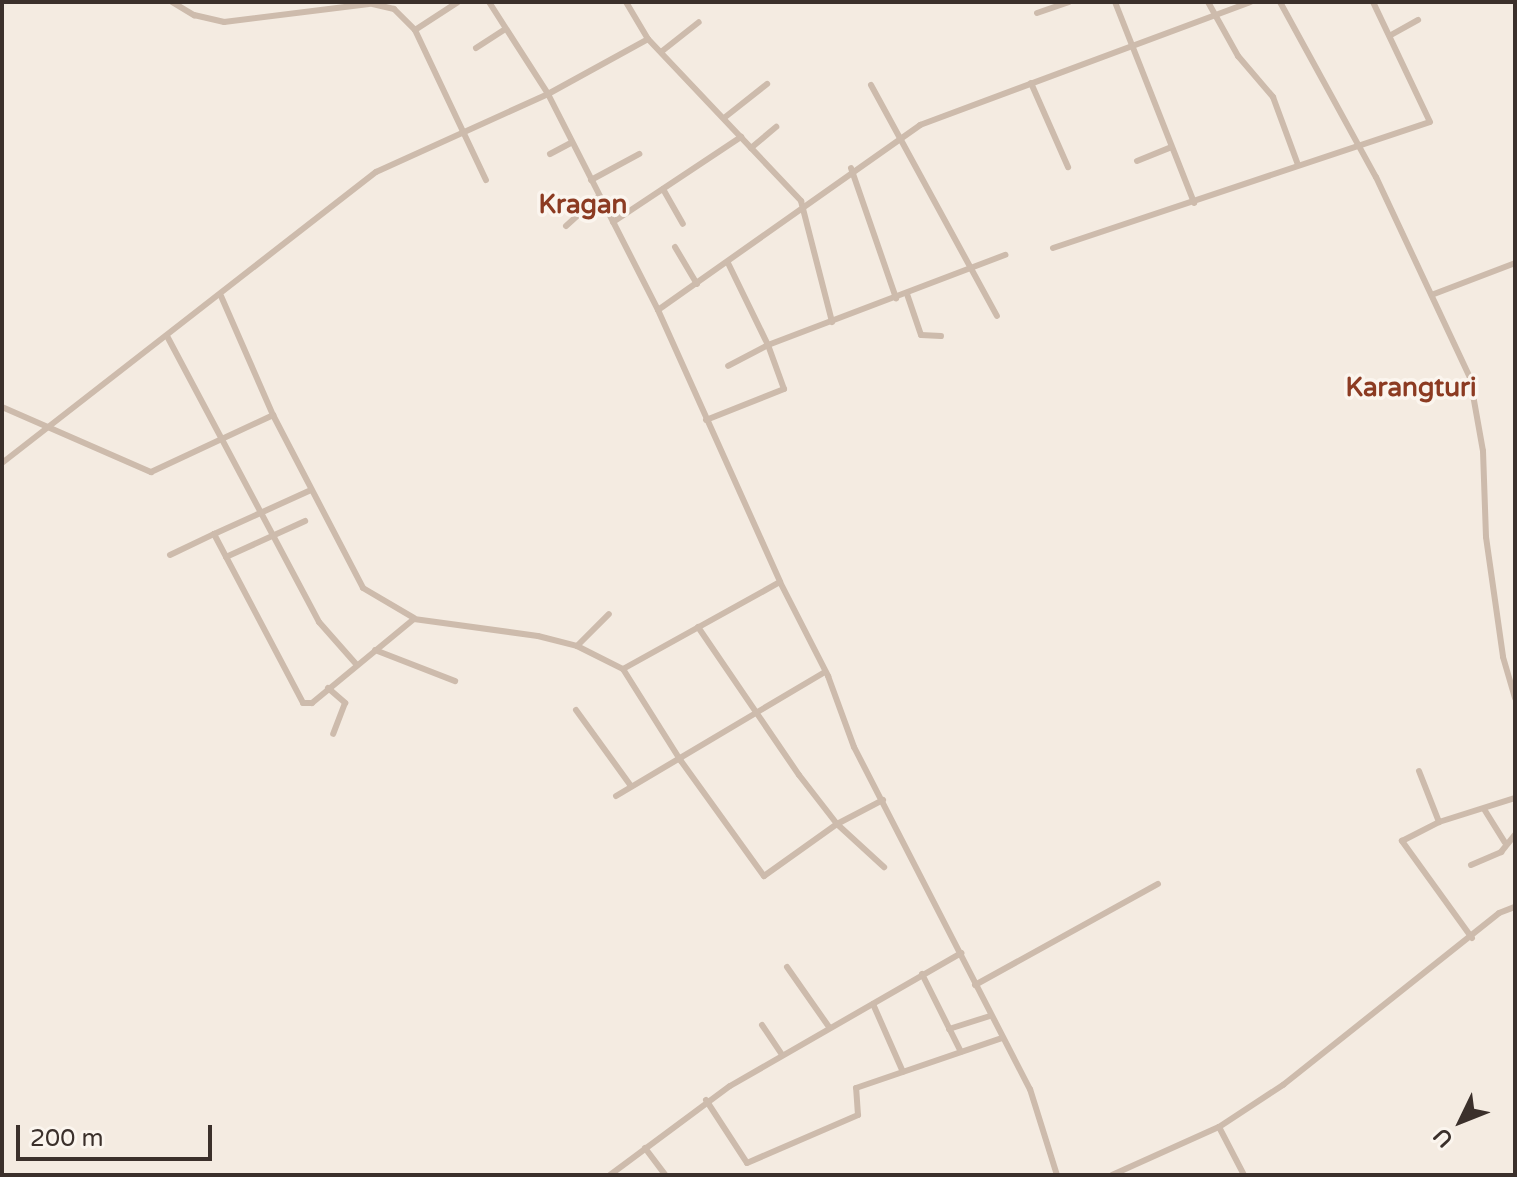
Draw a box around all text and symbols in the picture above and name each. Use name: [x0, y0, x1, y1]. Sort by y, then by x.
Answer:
district label: Kragan: [539, 189, 627, 221]
district label: Karangturi: [1345, 372, 1477, 404]
north arrow: [1421, 1081, 1501, 1161]
scale bar: [20, 1109, 216, 1159]
text: U: [1428, 1122, 1459, 1152]
text: 200 m: [30, 1124, 104, 1153]

